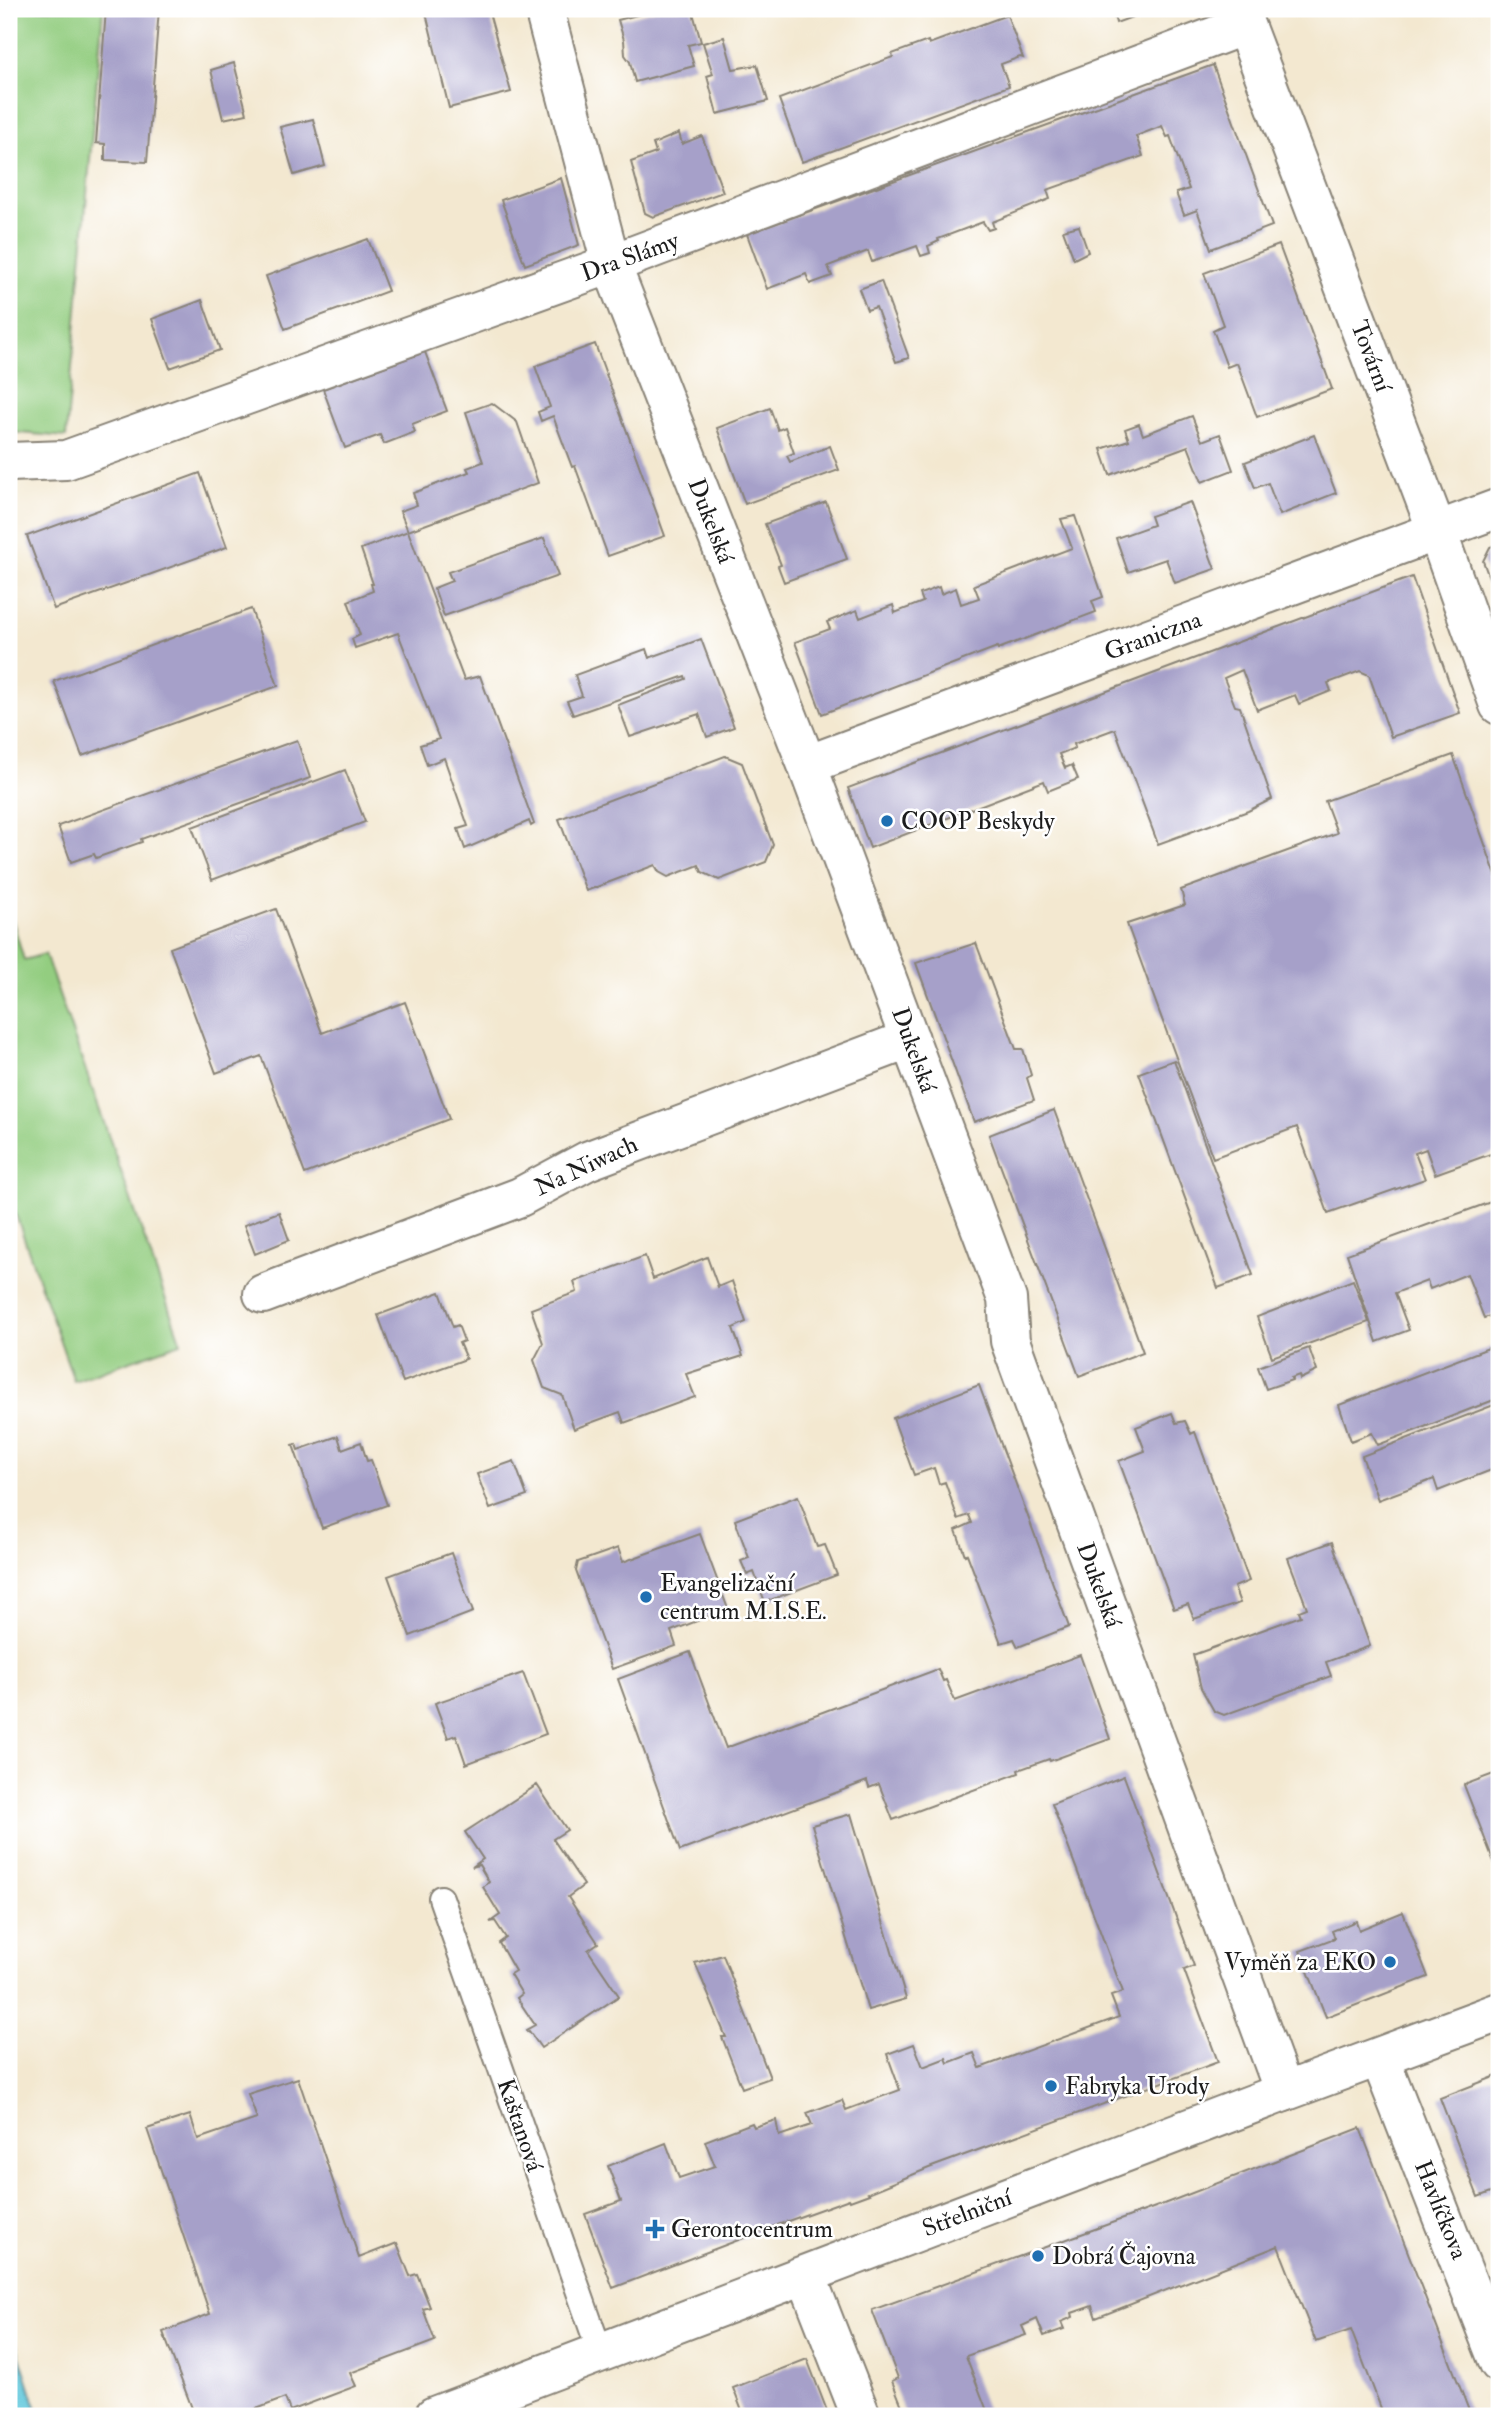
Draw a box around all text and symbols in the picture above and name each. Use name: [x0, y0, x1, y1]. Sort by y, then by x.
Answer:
street label: Dra Slámy: [577, 225, 683, 289]
street label: Tovární: [1343, 316, 1399, 398]
street label: Dukelská: [681, 474, 742, 569]
street label: Graniczna: [1100, 604, 1207, 668]
place label: COOP Beskydy: [901, 806, 1055, 837]
marker: COOP Beskydy: [879, 813, 895, 829]
street label: Dukelská: [884, 1003, 944, 1098]
street label: Na Niwach: [530, 1128, 643, 1203]
street label: Dukelská: [1069, 1538, 1129, 1633]
place label: Evangelizační centrum M.I.S.E.: [660, 1568, 827, 1627]
marker: Evangelizační centrum M.I.S.E.: [638, 1589, 654, 1605]
place label: Vyměň za EKO: [1224, 1947, 1376, 1978]
marker: Vyměň za EKO: [1382, 1954, 1398, 1970]
place label: Fabryka Urody: [1065, 2071, 1209, 2102]
street label: Kaštanová: [490, 2074, 551, 2177]
marker: Fabryka Urody: [1043, 2078, 1059, 2094]
street label: Havlíčkova: [1407, 2156, 1475, 2265]
street label: Střelniční: [918, 2181, 1018, 2244]
place label: Gerontocentrum: [671, 2214, 833, 2245]
marker: Gerontocentrum: [645, 2219, 665, 2239]
place label: Dobrá Čajovna: [1052, 2240, 1197, 2272]
marker: Dobrá Čajovna: [1030, 2248, 1046, 2264]

